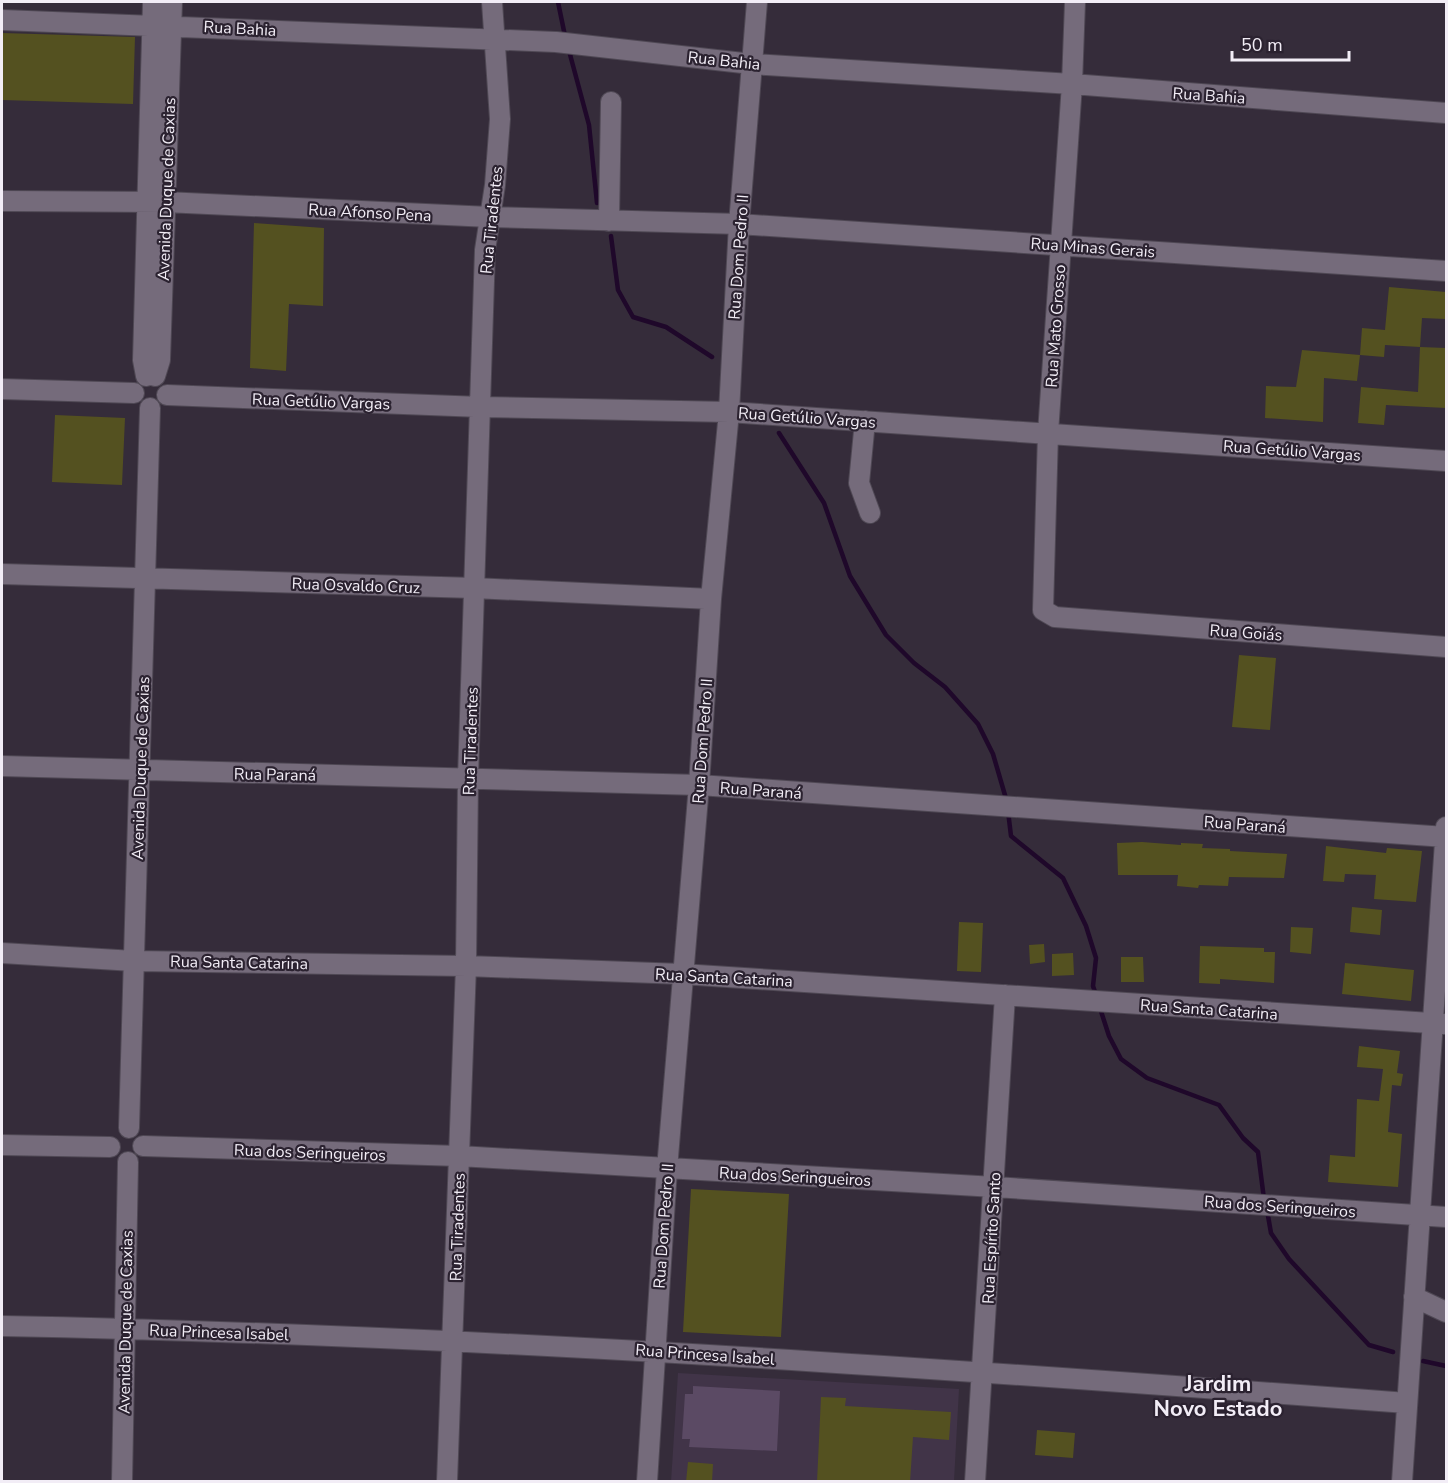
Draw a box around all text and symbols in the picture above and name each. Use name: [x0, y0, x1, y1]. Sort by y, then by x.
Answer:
street label: Rua Bahia: [203, 16, 277, 42]
scale bar: [1232, 24, 1349, 62]
text: 50 m: [1241, 33, 1283, 57]
street label: Rua Bahia: [687, 46, 761, 76]
street label: Rua Bahia: [1172, 82, 1246, 110]
street label: Avenida Duque de Caxias: [153, 97, 181, 281]
street label: Rua Tiradentes: [475, 165, 509, 275]
street label: Rua Dom Pedro II: [724, 194, 754, 320]
street label: Rua Afonso Pena: [308, 199, 432, 227]
street label: Rua Minas Gerais: [1030, 233, 1156, 263]
street label: Rua Mato Grosso: [1041, 264, 1071, 388]
street label: Rua Getúlio Vargas: [252, 389, 390, 415]
street label: Rua Getúlio Vargas: [737, 402, 877, 434]
street label: Rua Getúlio Vargas: [1222, 435, 1362, 467]
street label: Rua Osvaldo Cruz: [291, 573, 421, 599]
street label: Rua Goiás: [1209, 619, 1283, 647]
street label: Avenida Duque de Caxias: [127, 676, 155, 860]
street label: Rua Dom Pedro II: [688, 678, 718, 804]
street label: Rua Tiradentes: [458, 686, 484, 796]
street label: Rua Paraná: [234, 763, 316, 787]
street label: Rua Paraná: [719, 777, 803, 805]
street label: Rua Paraná: [1203, 811, 1287, 839]
street label: Rua Santa Catarina: [170, 951, 308, 975]
street label: Rua Santa Catarina: [654, 963, 793, 993]
street label: Rua Santa Catarina: [1139, 994, 1279, 1026]
street label: Rua dos Seringueiros: [234, 1139, 386, 1167]
street label: Rua dos Seringueiros: [718, 1162, 871, 1192]
street label: Rua Dom Pedro II: [649, 1163, 679, 1289]
street label: Rua Espírito Santo: [978, 1171, 1006, 1305]
street label: Rua Tiradentes: [445, 1172, 471, 1282]
street label: Rua dos Seringueiros: [1203, 1191, 1357, 1223]
street label: Avenida Duque de Caxias: [113, 1230, 139, 1414]
street label: Rua Princesa Isabel: [149, 1320, 289, 1346]
street label: Rua Princesa Isabel: [634, 1339, 776, 1371]
district label: Jardim Novo Estado: [1154, 1369, 1282, 1424]

